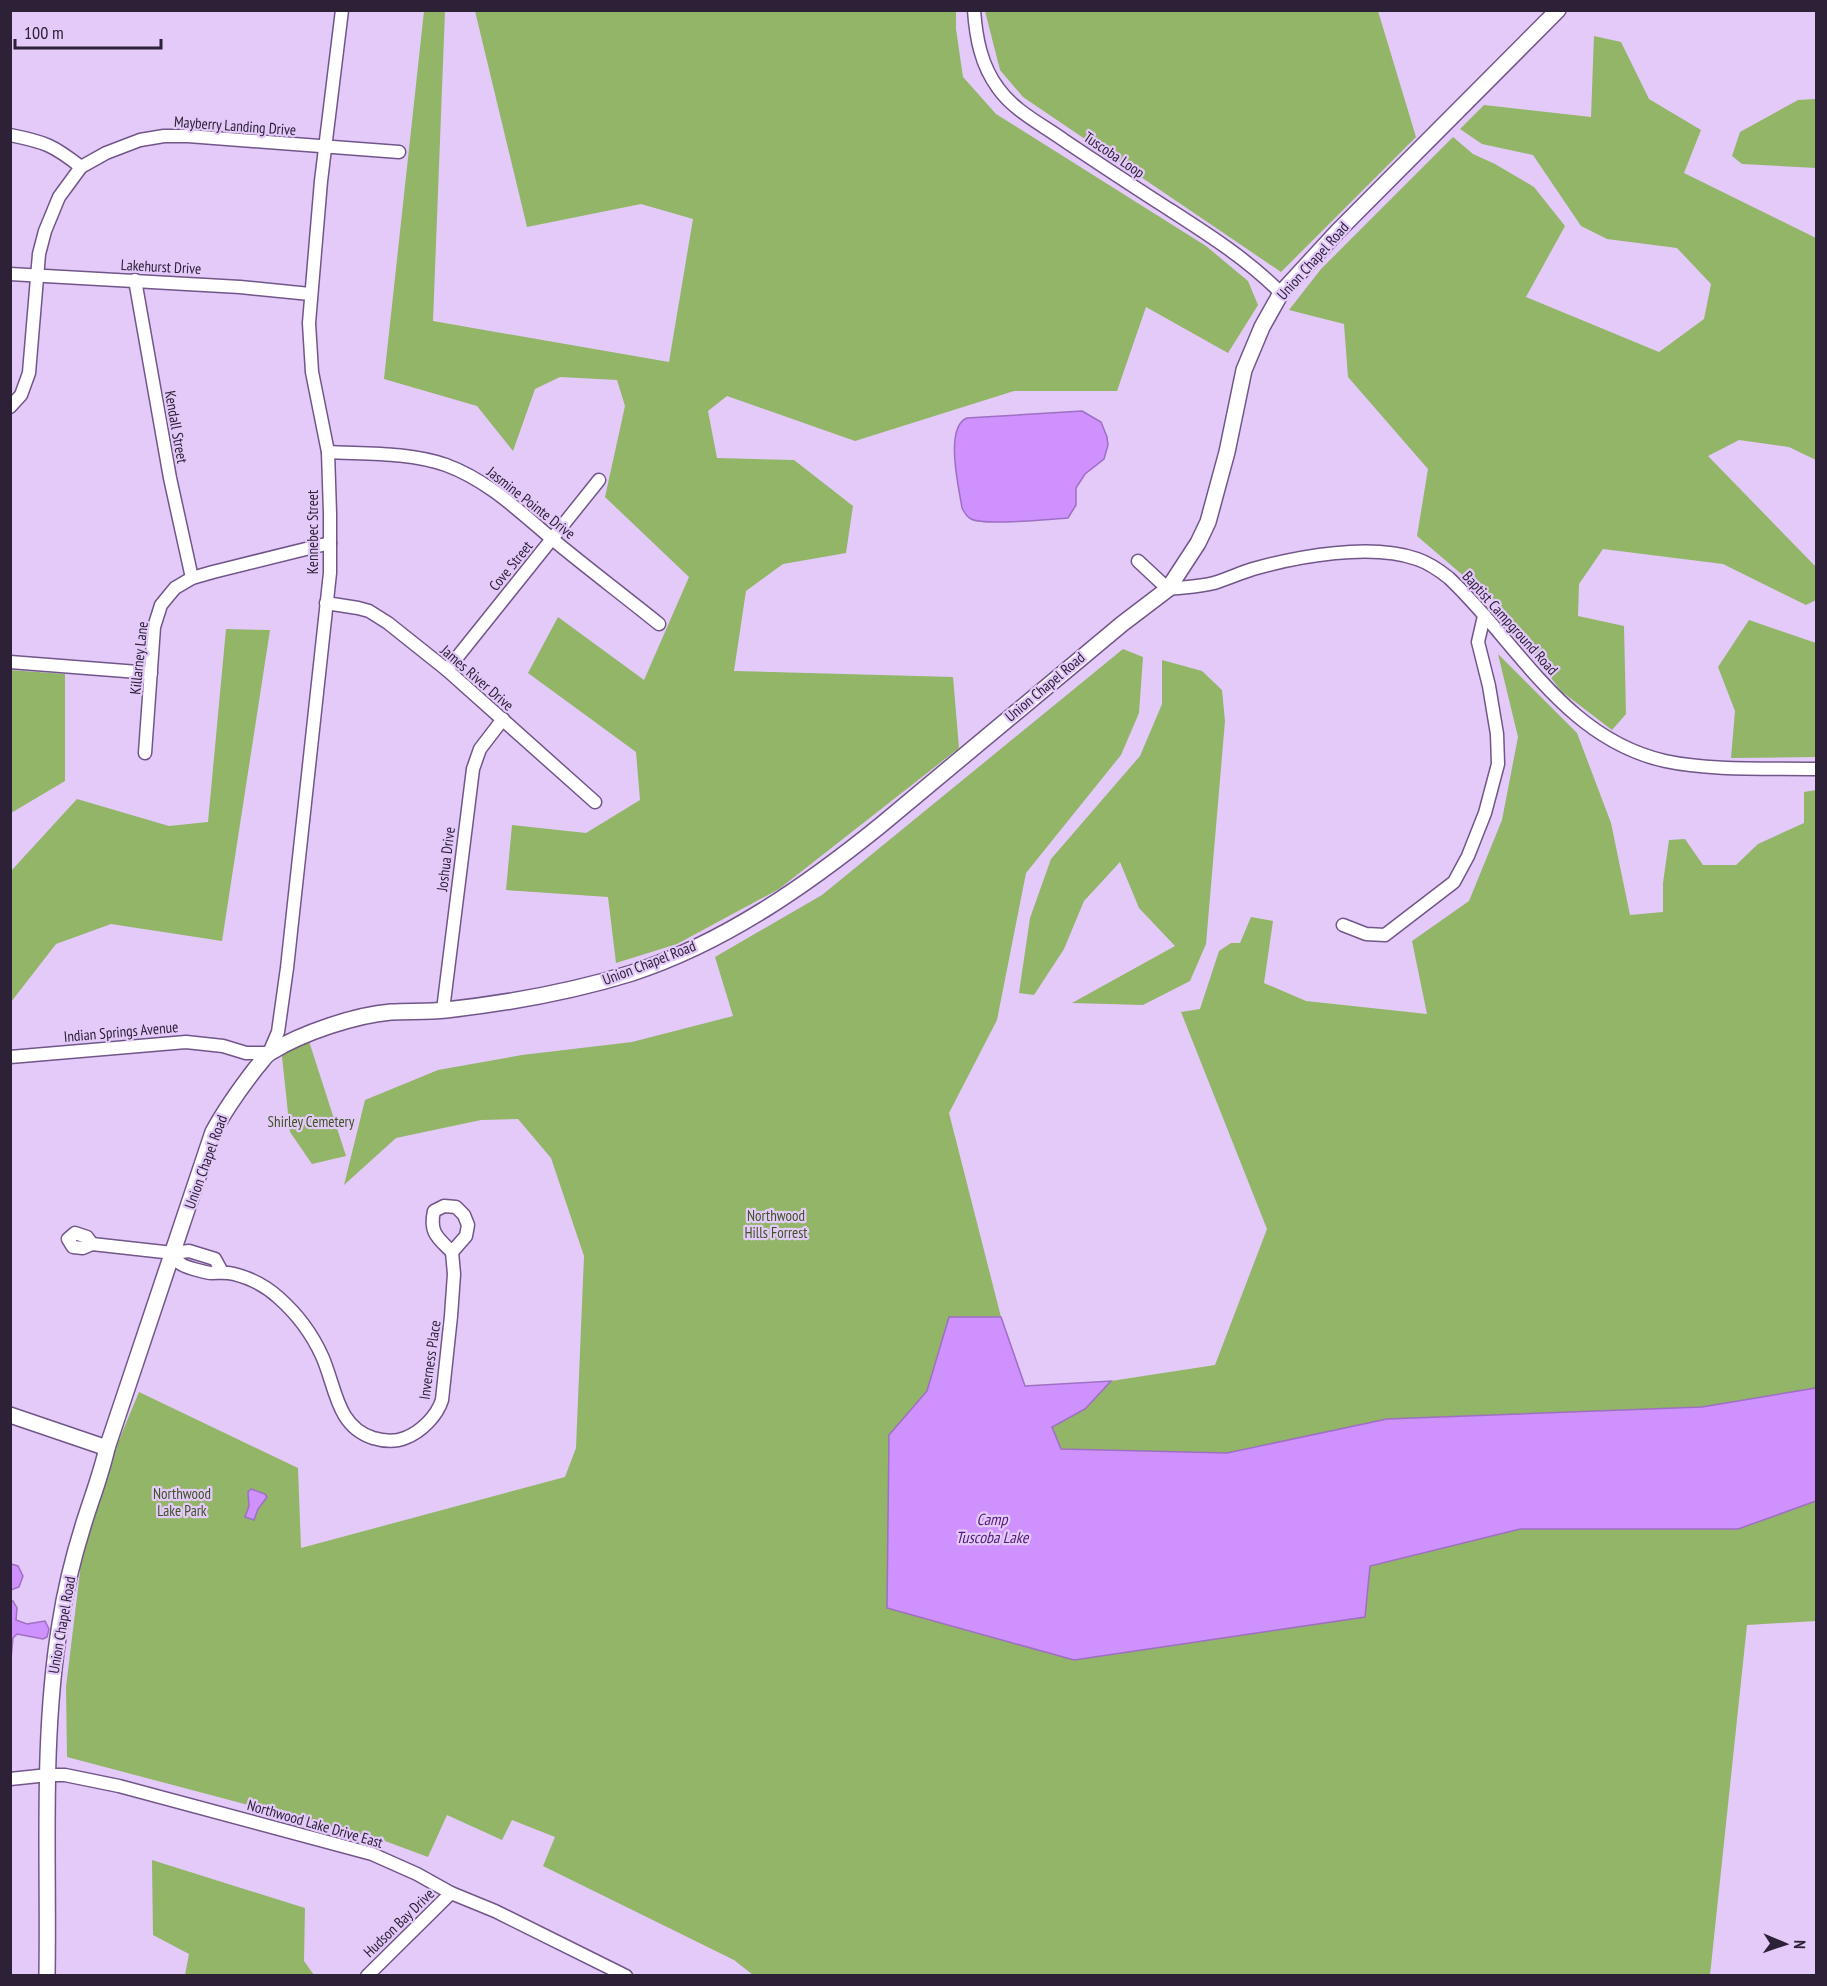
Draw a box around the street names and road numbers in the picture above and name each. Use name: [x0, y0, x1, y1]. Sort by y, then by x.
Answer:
street label: Mayberry Landing Drive: [173, 112, 297, 139]
street label: Tuscoba Loop: [1080, 127, 1148, 182]
street label: Union Chapel Road: [1273, 218, 1353, 304]
street label: Lakehurst Drive: [120, 255, 202, 278]
street label: Kendall Street: [161, 389, 192, 465]
street label: Jasmine Pointe Drive: [483, 462, 579, 543]
street label: Kennebec Street: [303, 490, 322, 574]
street label: Cove Street: [485, 537, 537, 595]
street label: Baptist Campground Road: [1459, 567, 1562, 679]
street label: Killarney Lane: [125, 620, 152, 695]
street label: James River Drive: [436, 640, 518, 715]
street label: Union Chapel Road: [1001, 648, 1088, 726]
street label: Joshua Drive: [432, 826, 459, 893]
street label: Union Chapel Road: [600, 936, 698, 989]
street label: Indian Springs Avenue: [63, 1017, 179, 1046]
street label: Union Chapel Road: [180, 1112, 231, 1211]
street label: Inverness Place: [415, 1319, 444, 1401]
street label: Union Chapel Road: [44, 1575, 79, 1675]
street label: Northwood Lake Drive East: [245, 1795, 385, 1852]
street label: Hudson Bay Drive: [359, 1884, 438, 1961]

